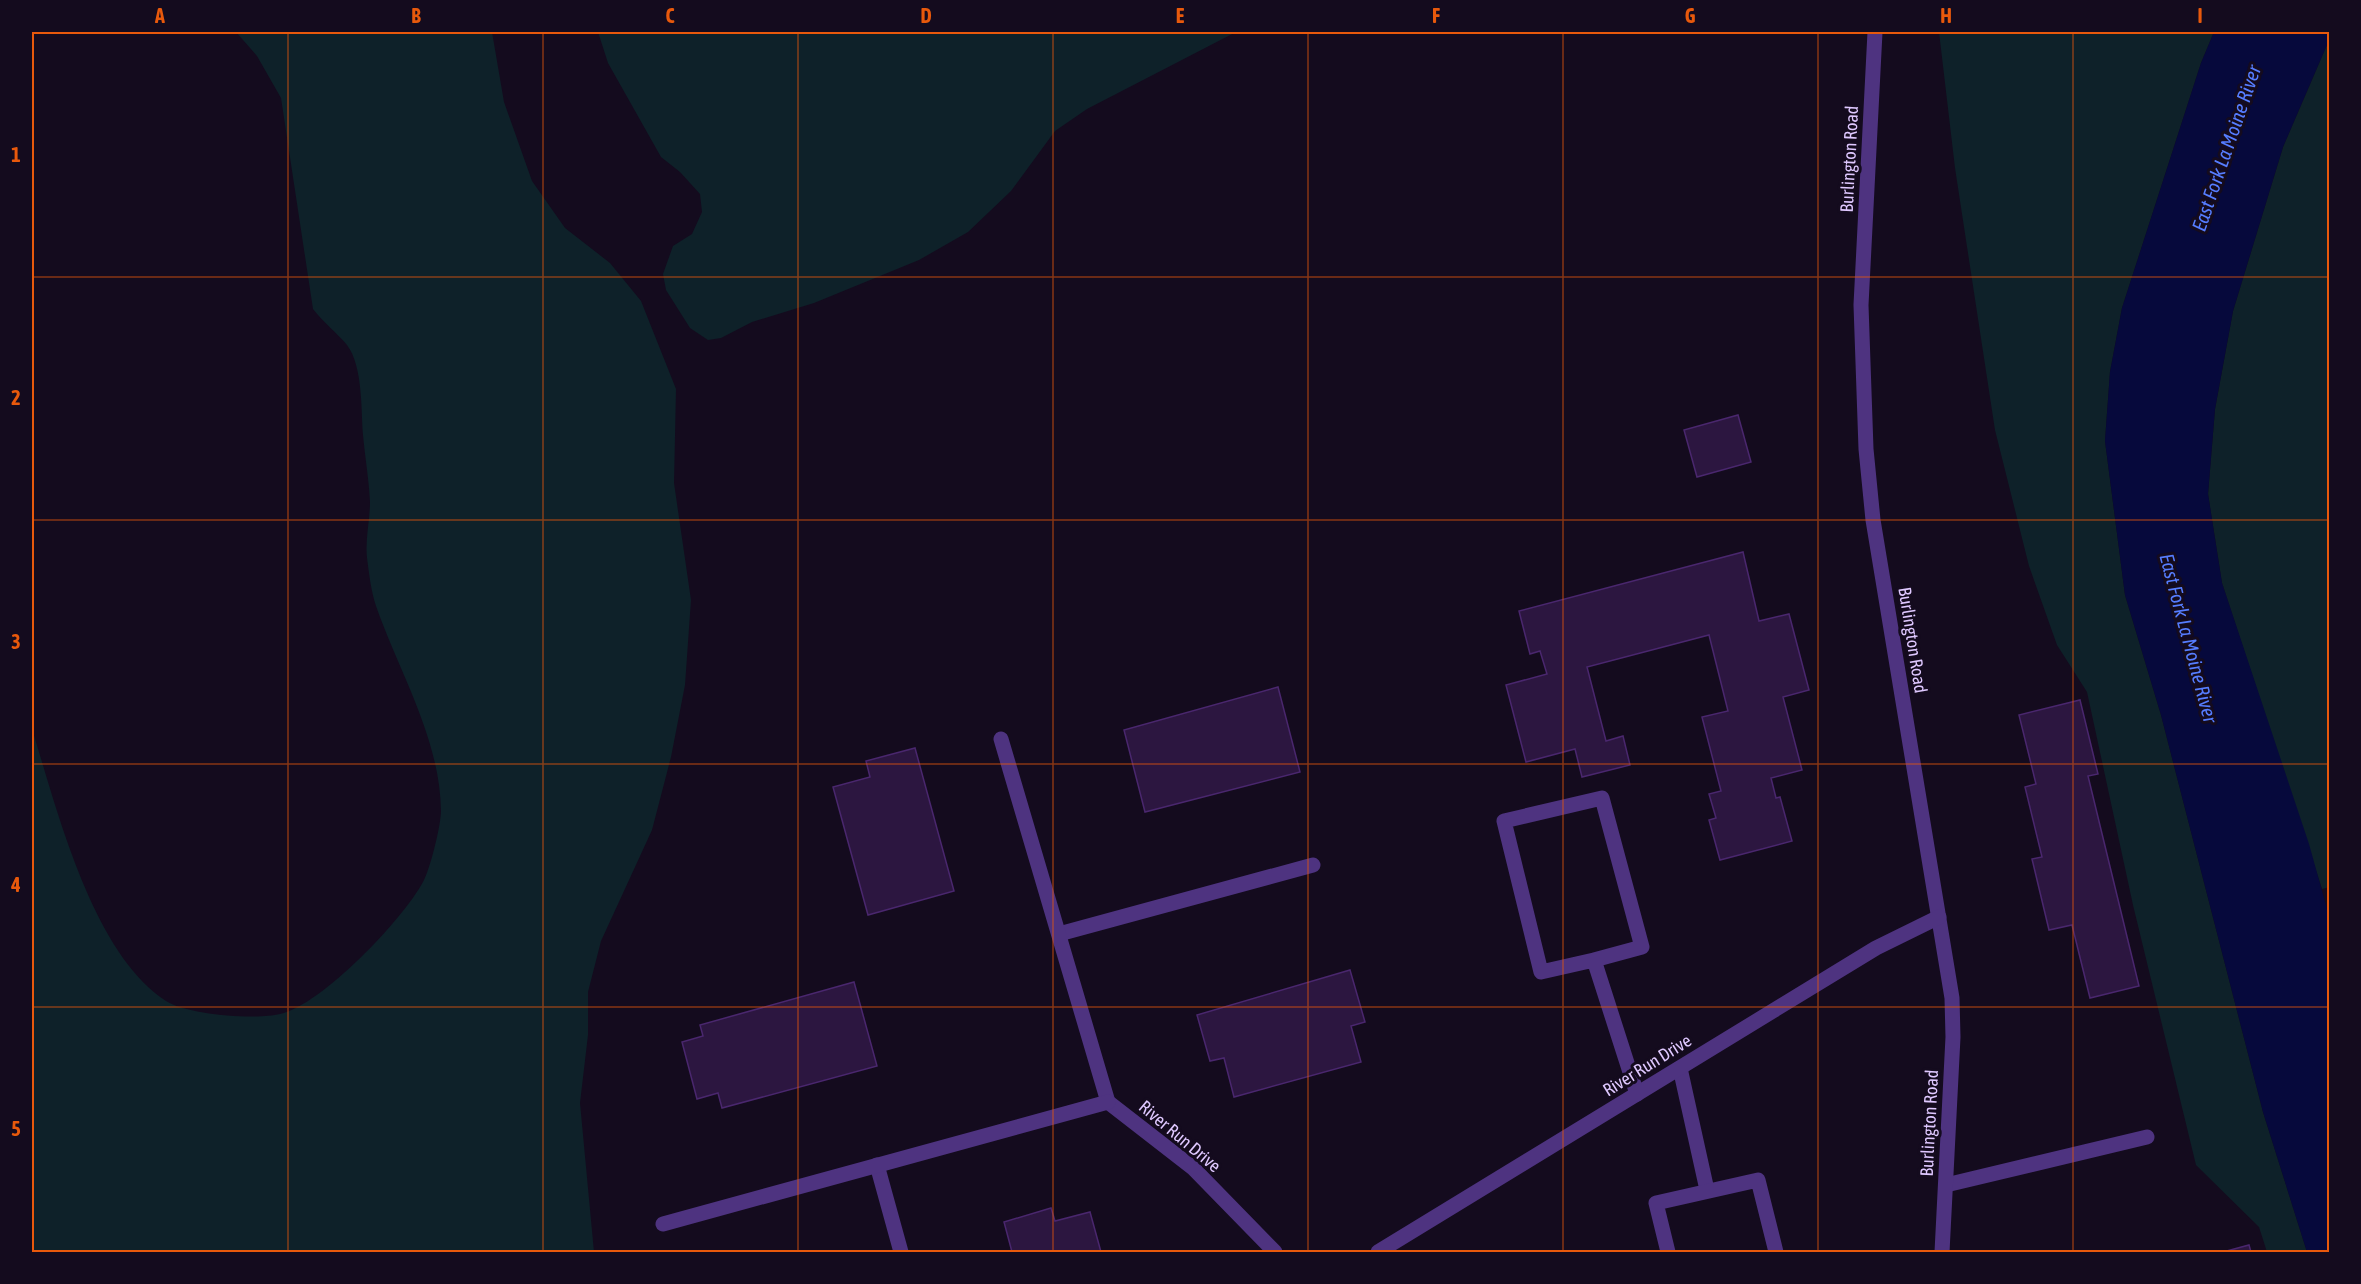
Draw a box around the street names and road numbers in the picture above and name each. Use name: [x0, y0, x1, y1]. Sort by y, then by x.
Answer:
street label: Burlington Road: [1836, 105, 1862, 213]
street label: Burlington Road: [1894, 586, 1932, 694]
street label: River Run Drive: [1599, 1030, 1695, 1100]
street label: Burlington Road: [1916, 1069, 1942, 1177]
street label: River Run Drive: [1135, 1096, 1225, 1176]

